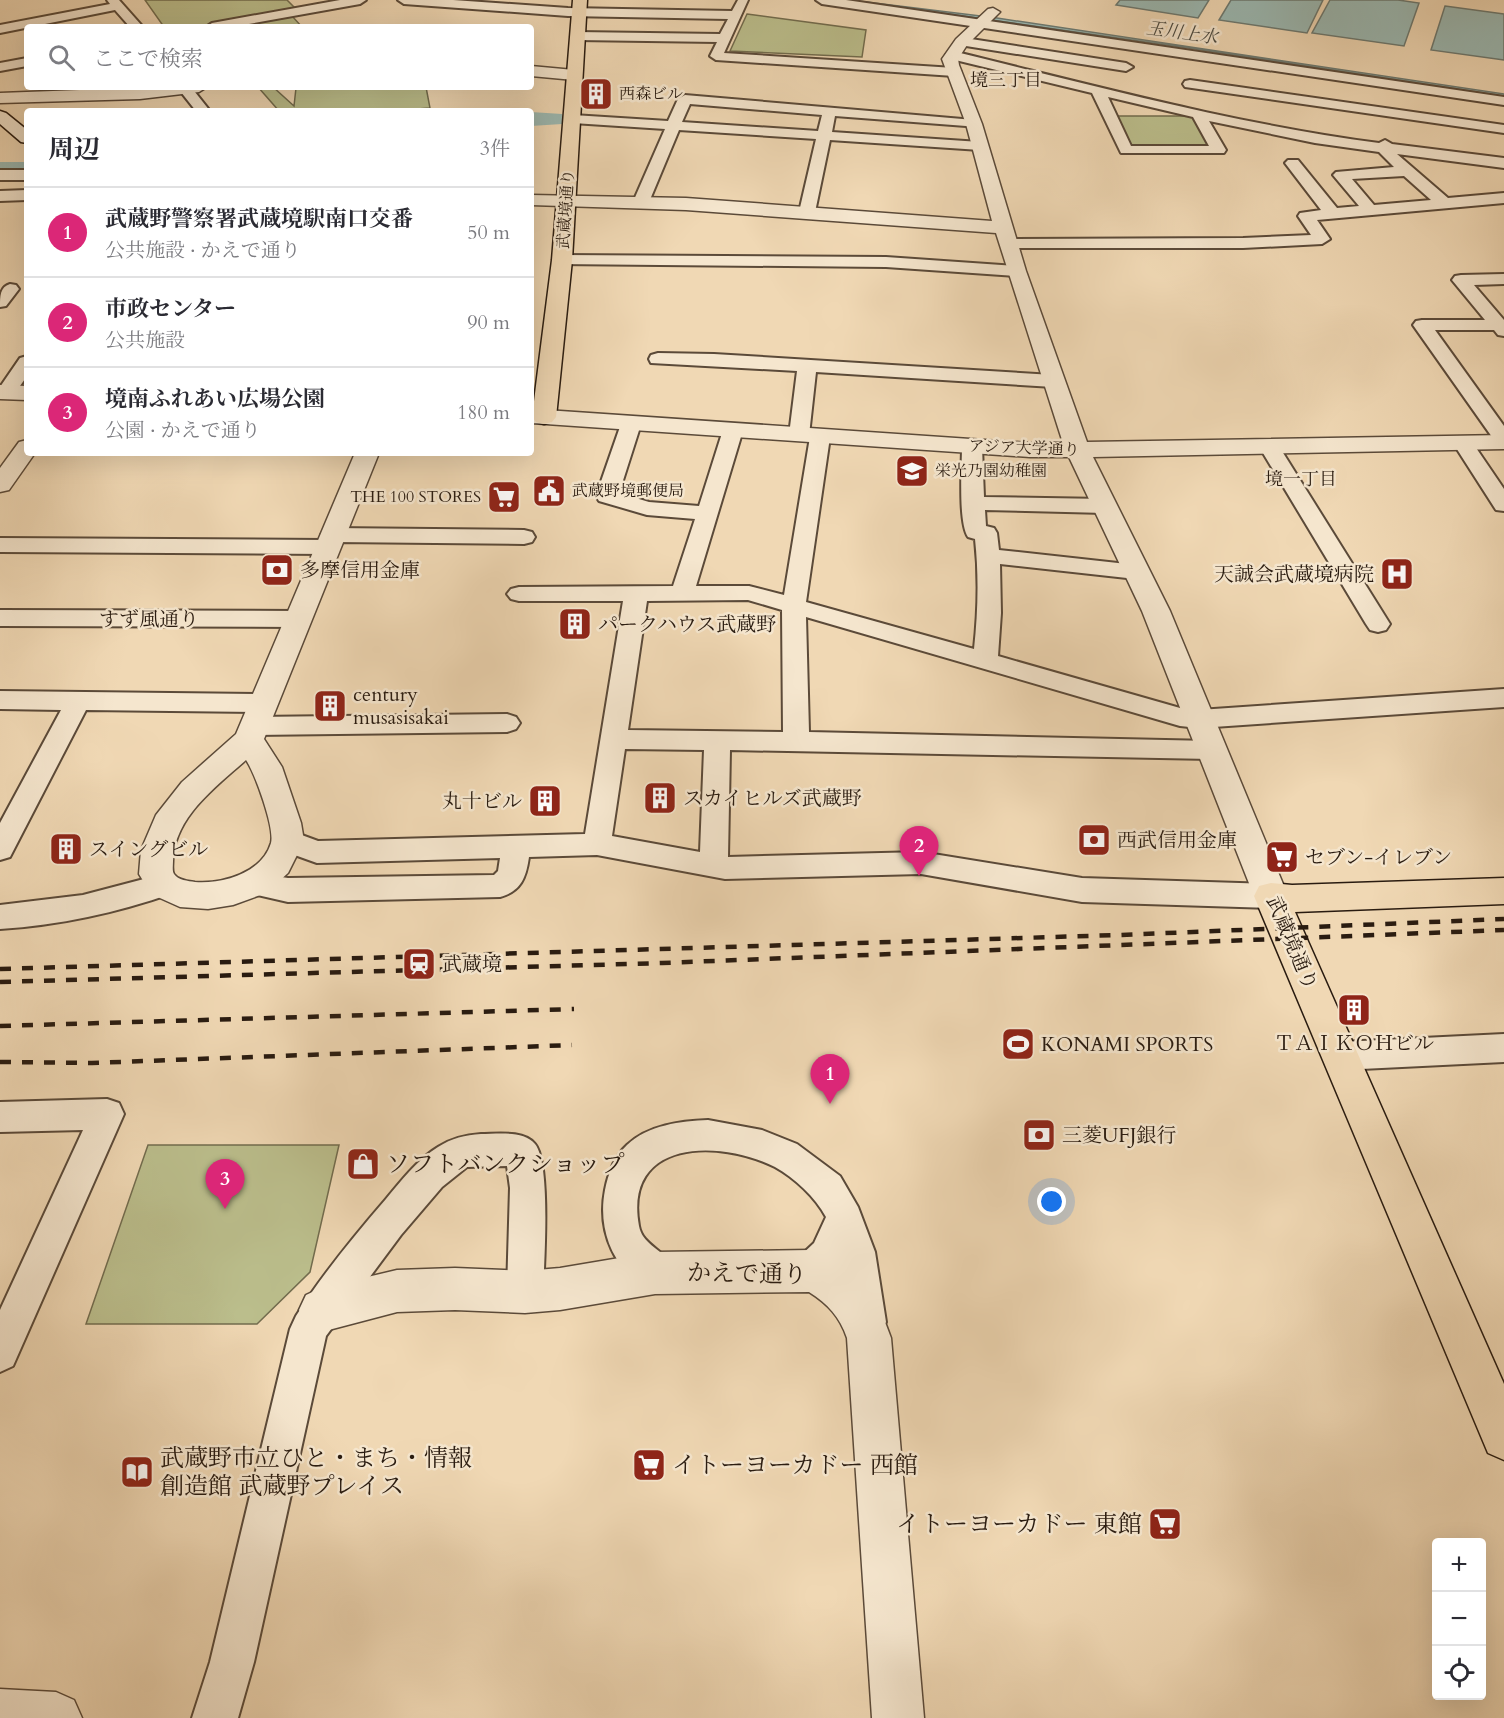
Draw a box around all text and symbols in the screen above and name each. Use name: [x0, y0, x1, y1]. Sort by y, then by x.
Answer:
water label: 玉川上水: [1145, 16, 1221, 51]
search box: [24, 24, 534, 90]
icon: search: [45, 41, 78, 74]
text: ここで検索: [93, 44, 203, 74]
district label: 境三丁目: [970, 68, 1042, 93]
building icon: 西森ビル: [578, 76, 614, 112]
place label: 西森ビル: [619, 83, 683, 105]
text: 周辺: [48, 132, 100, 167]
text: 3件: [480, 135, 510, 162]
street label: 武蔵境通り: [552, 168, 580, 250]
text: 武蔵野警察署武蔵境駅南口交番: [105, 204, 413, 234]
text: 1: [62, 219, 73, 246]
text: 50 m: [467, 219, 510, 246]
text: 公共施設 · かえで通り: [105, 237, 301, 264]
text: 市政センター: [105, 294, 236, 324]
text: 2: [62, 309, 73, 336]
text: 90 m: [467, 309, 510, 336]
text: 公共施設: [105, 327, 185, 354]
text: 境南ふれあい広場公園: [105, 384, 325, 414]
text: 3: [62, 399, 73, 426]
text: 180 m: [457, 399, 510, 426]
text: 公園 · かえで通り: [105, 417, 261, 444]
street label: アジア大学通り: [968, 435, 1080, 461]
school or university icon: 栄光乃園幼稚園: [894, 453, 930, 489]
place label: 栄光乃園幼稚園: [935, 460, 1047, 482]
district label: 境一丁目: [1265, 467, 1337, 492]
public building icon: 武蔵野境郵便局: [531, 473, 567, 509]
supermarket icon: THE 100 STORES: [486, 479, 522, 515]
place label: 武蔵野境郵便局: [572, 480, 684, 502]
place label: THE 100 STORES: [350, 486, 481, 508]
bank icon: 多摩信用金庫: [259, 552, 295, 588]
hospital icon: 天誠会武蔵境病院: [1379, 556, 1415, 592]
place label: 多摩信用金庫: [300, 557, 420, 584]
place label: 天誠会武蔵境病院: [1214, 561, 1374, 588]
street label: すず風通り: [99, 606, 199, 633]
building icon: パークハウス武蔵野: [557, 606, 593, 642]
place label: パークハウス武蔵野: [598, 611, 776, 638]
place label: century musasisakai: [353, 681, 449, 731]
building icon: century musasisakai: [312, 688, 348, 724]
building icon: スカイヒルズ武蔵野: [642, 780, 678, 816]
building icon: 丸十ビル: [527, 783, 563, 819]
place label: スカイヒルズ武蔵野: [683, 785, 862, 812]
place label: 丸十ビル: [442, 788, 522, 815]
bank icon: 西武信用金庫: [1076, 822, 1112, 858]
pin: 2: [900, 826, 938, 876]
place label: 西武信用金庫: [1117, 827, 1237, 854]
building icon: スイングビル: [48, 831, 84, 867]
place label: スイングビル: [89, 836, 208, 863]
supermarket icon: セブン-イレブン: [1264, 839, 1300, 875]
place label: セブン-イレブン: [1305, 844, 1452, 871]
street label: 武蔵境通り: [1260, 892, 1324, 994]
station icon: 武蔵境: [401, 946, 437, 982]
place label: 武蔵境: [442, 951, 502, 978]
building icon: ＴＡＩＫＯＨビル: [1336, 992, 1372, 1028]
sports icon: KONAMI SPORTS: [1000, 1026, 1036, 1062]
place label: ＴＡＩＫＯＨビル: [1274, 1030, 1434, 1057]
place label: KONAMI SPORTS: [1041, 1031, 1213, 1058]
pin: 1: [810, 1054, 850, 1104]
bank icon: 三菱UFJ銀行: [1021, 1117, 1057, 1153]
place label: 三菱UFJ銀行: [1062, 1122, 1177, 1149]
shop icon: ソフトバンクショップ: [345, 1146, 381, 1182]
place label: ソフトバンクショップ: [386, 1148, 625, 1181]
pin: 3: [206, 1160, 244, 1209]
your location: [1037, 1187, 1066, 1216]
street label: かえで通り: [687, 1256, 807, 1292]
place label: 武蔵野市立ひと・まち・情報 創造館 武蔵野プレイス: [160, 1442, 472, 1503]
supermarket icon: イトーヨーカドー 西館: [631, 1447, 667, 1483]
place label: イトーヨーカドー 西館: [672, 1449, 918, 1482]
library icon: 武蔵野市立ひと・まち・情報 創造館 武蔵野プレイス: [119, 1454, 155, 1490]
supermarket icon: イトーヨーカドー 東館: [1147, 1506, 1183, 1542]
place label: イトーヨーカドー 東館: [896, 1508, 1142, 1541]
map controls: [1432, 1538, 1486, 1700]
button: +: [1432, 1538, 1486, 1592]
button: −: [1432, 1592, 1486, 1646]
button: locate: [1432, 1646, 1486, 1700]

